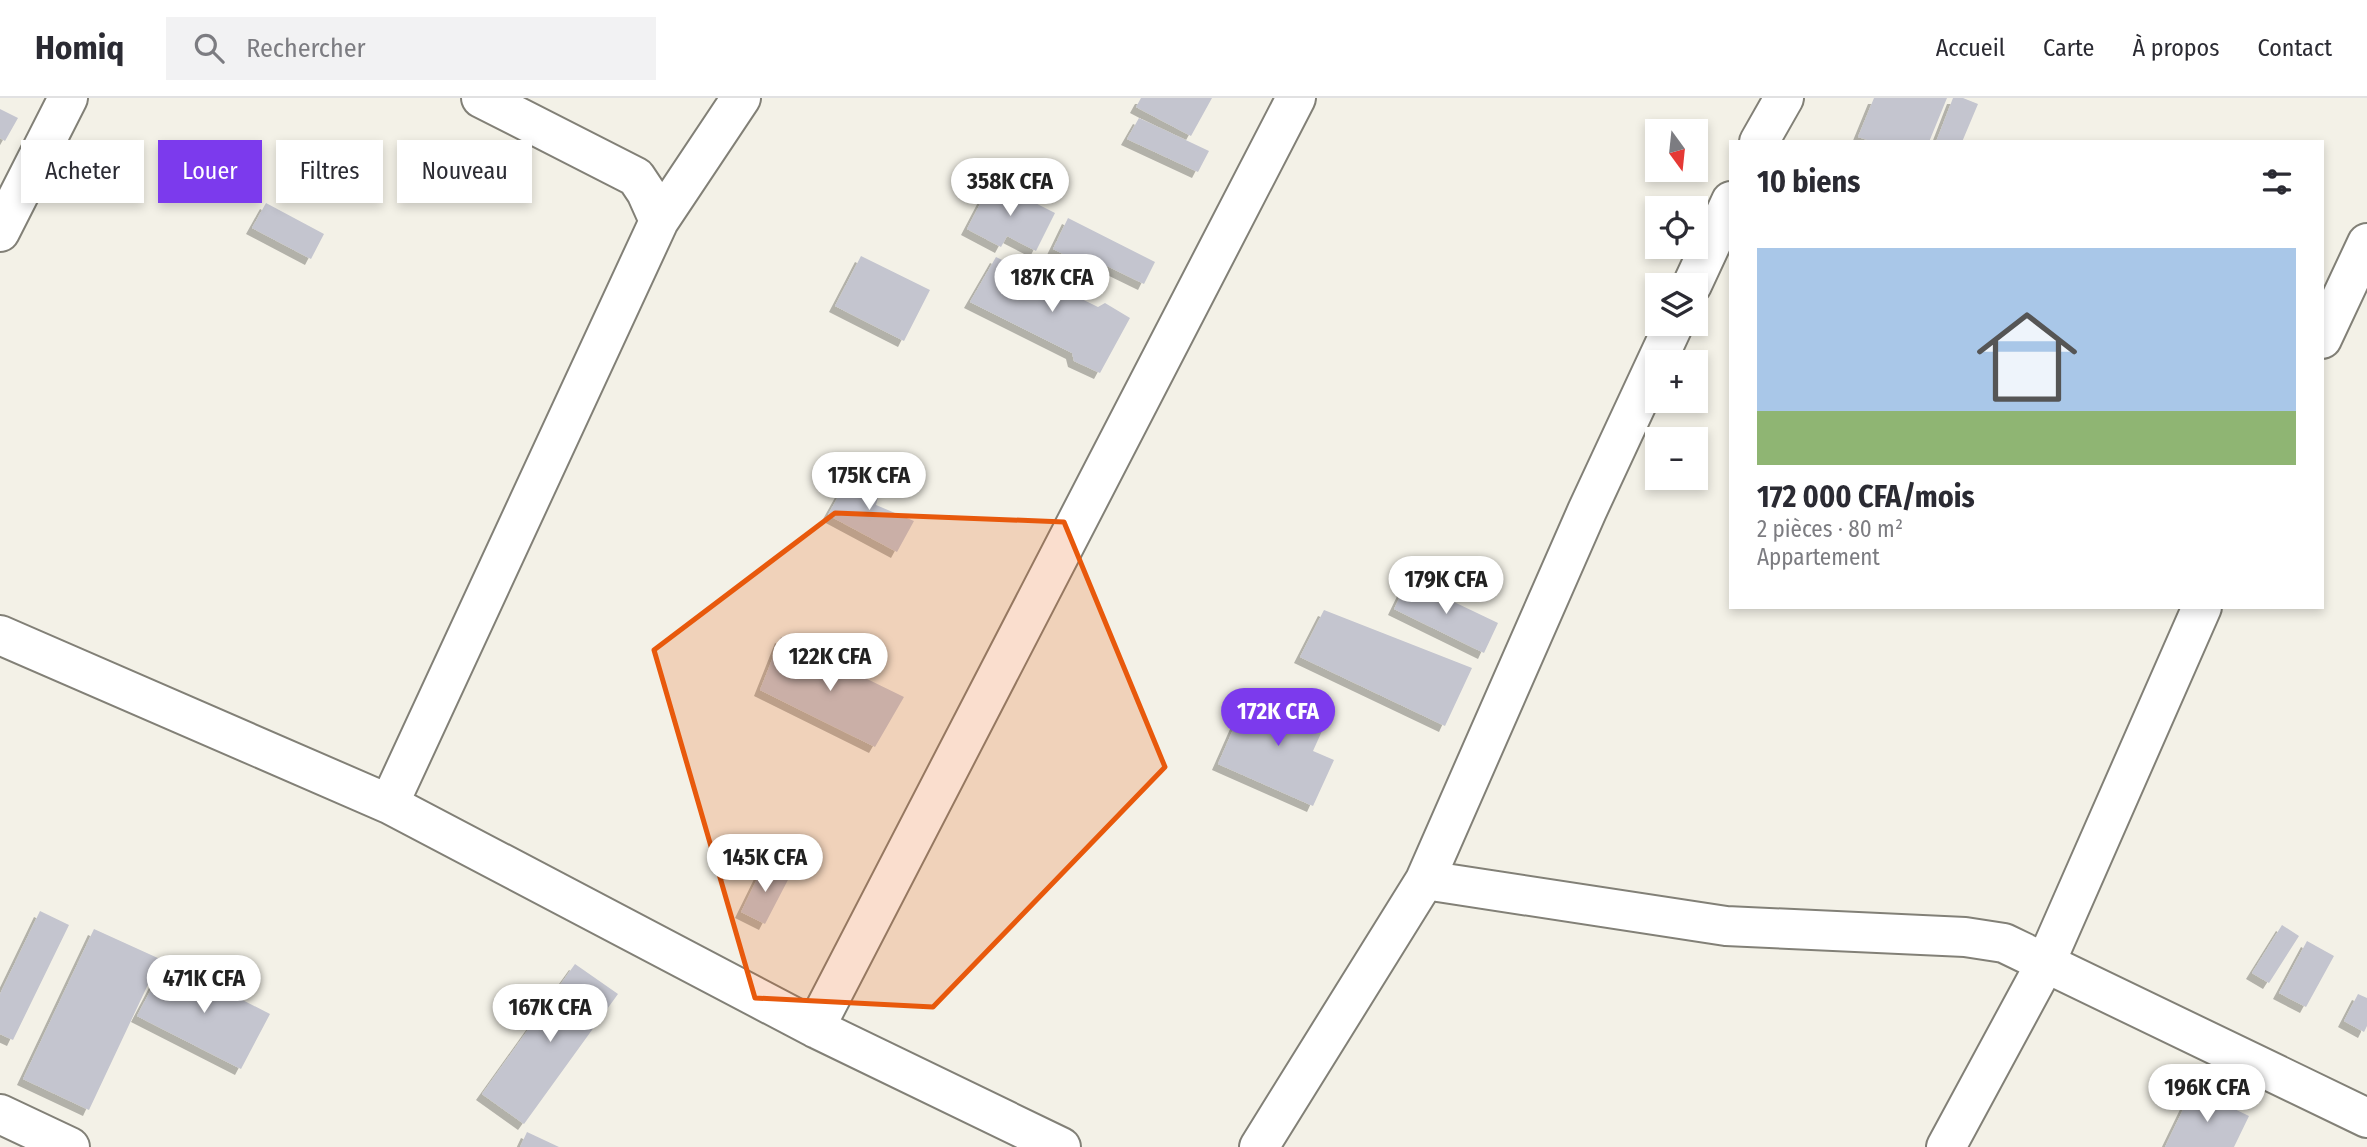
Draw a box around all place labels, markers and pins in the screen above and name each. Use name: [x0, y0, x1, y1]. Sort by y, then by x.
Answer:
pin: 358K CFA: [938, 158, 1082, 218]
pin: 187K CFA: [980, 254, 1124, 314]
pin: 175K CFA: [797, 452, 941, 512]
pin: 179K CFA: [1374, 556, 1518, 616]
pin: 122K CFA: [758, 634, 902, 693]
pin: 172K CFA: [1206, 688, 1350, 748]
pin: 145K CFA: [693, 834, 837, 894]
pin: 471K CFA: [132, 956, 276, 1015]
pin: 167K CFA: [478, 984, 622, 1044]
pin: 196K CFA: [2135, 1065, 2279, 1124]

